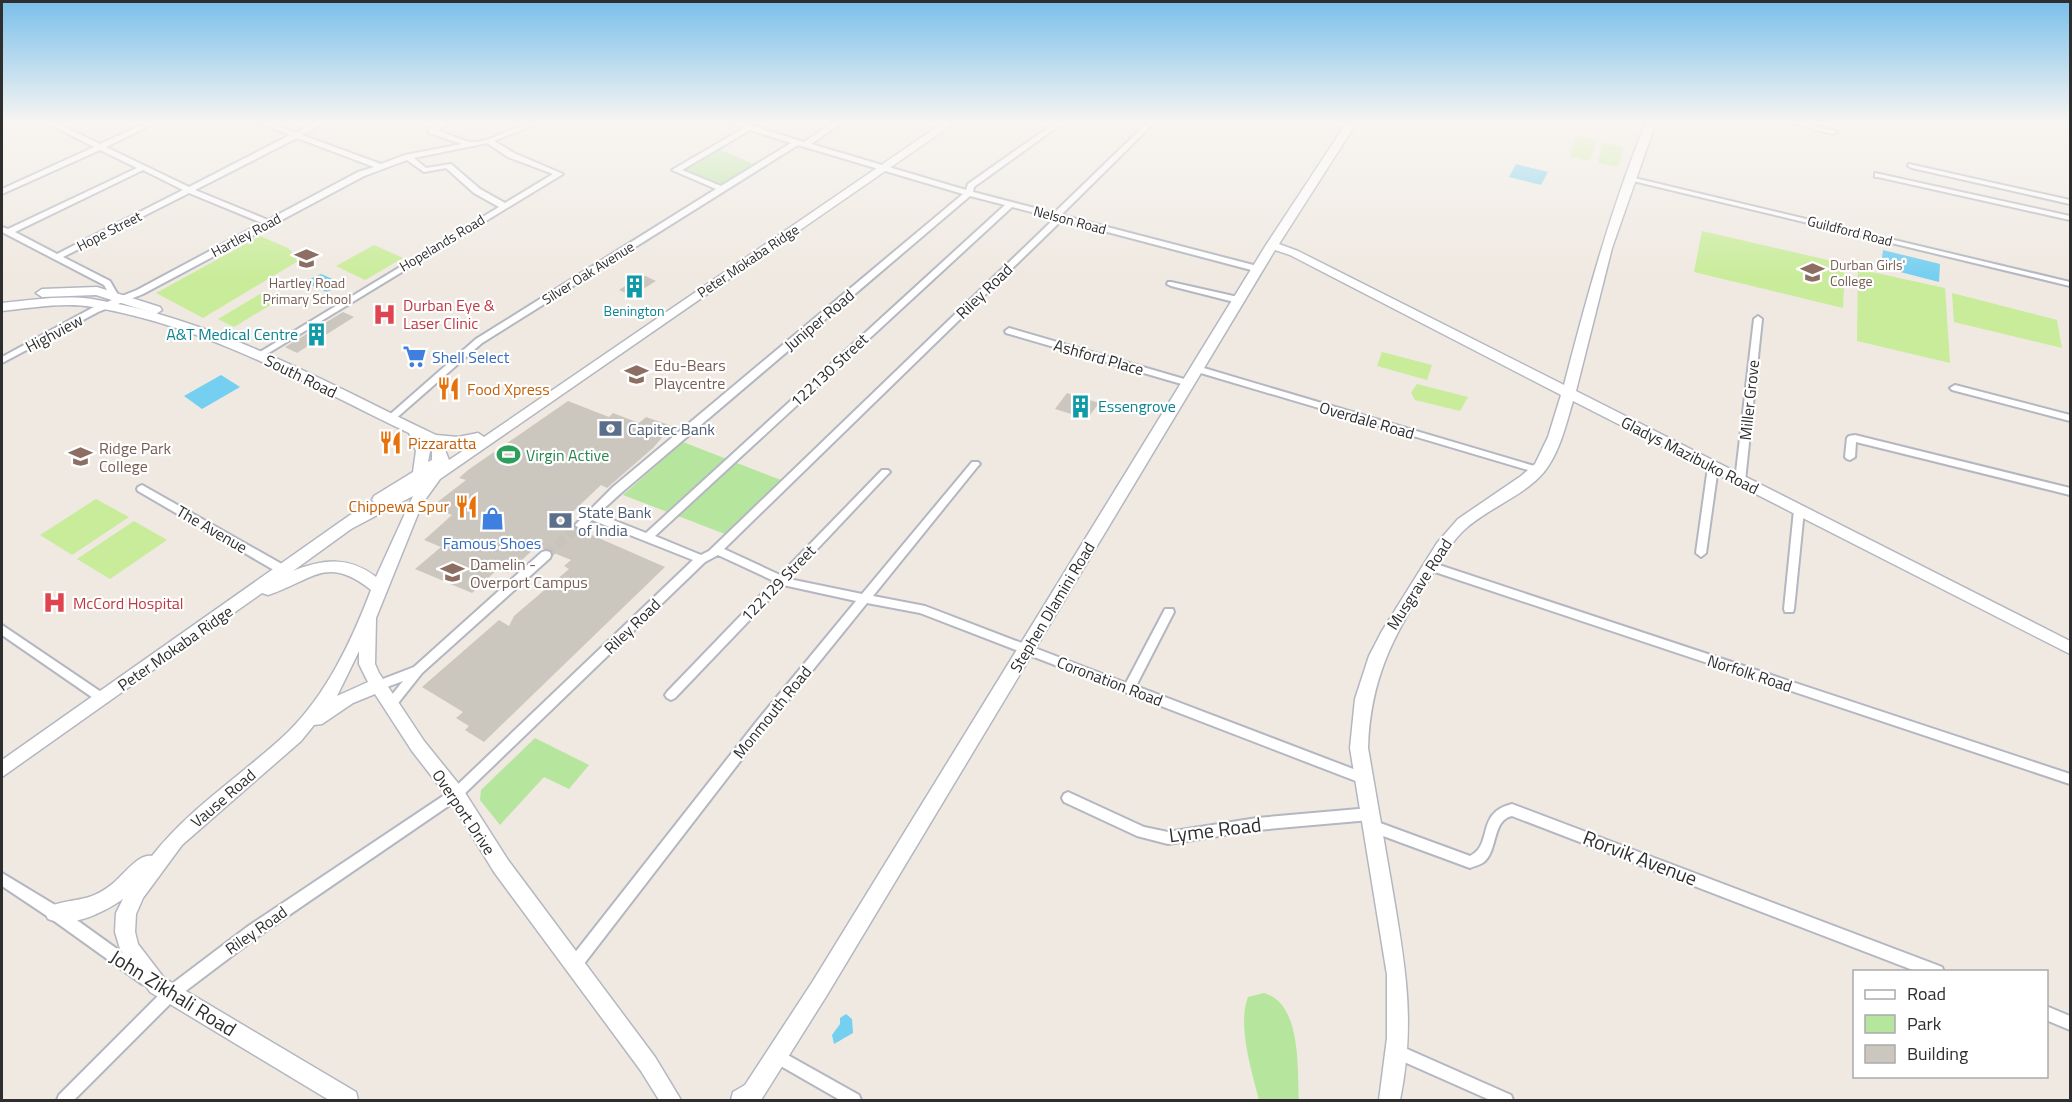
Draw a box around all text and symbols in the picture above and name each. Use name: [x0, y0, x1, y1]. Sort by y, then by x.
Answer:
street label: Nelson Road: [1031, 200, 1109, 239]
street label: Hope Street: [73, 205, 145, 256]
street label: Hartley Road: [207, 207, 284, 262]
street label: Hopelands Road: [395, 209, 488, 276]
street label: Guildford Road: [1805, 210, 1895, 251]
street label: Peter Mokaba Ridge: [693, 219, 803, 302]
street label: Silver Oak Avenue: [538, 236, 638, 309]
school or university icon: Hartley Road Primary School: [294, 246, 320, 272]
place label: Durban Girls' College: [1830, 254, 1905, 291]
street label: Riley Road: [950, 258, 1018, 324]
school or university icon: Durban Girls' College: [1799, 260, 1825, 286]
place label: Hartley Road Primary School: [263, 272, 351, 309]
building icon: Benington: [621, 274, 647, 300]
street label: Juniper Road: [779, 283, 859, 357]
place label: Durban Eye & Laser Clinic: [403, 293, 495, 335]
place label: Benington: [604, 300, 664, 321]
hospital icon: Durban Eye & Laser Clinic: [372, 301, 398, 327]
street label: Highview: [21, 308, 87, 358]
building icon: A&T Medical Centre: [303, 321, 329, 347]
place label: A&T Medical Centre: [166, 322, 298, 346]
street label: 122130 Street: [785, 327, 873, 412]
street label: Ashford Place: [1051, 333, 1147, 381]
supermarket icon: Shell Select: [401, 344, 427, 370]
place label: Shell Select: [432, 345, 510, 369]
street label: South Road: [261, 348, 341, 404]
place label: Edu-Bears Playcentre: [654, 353, 726, 395]
street label: Miller Grove: [1733, 359, 1765, 441]
school or university icon: Edu-Bears Playcentre: [623, 361, 649, 387]
restaurant icon: Food Xpress: [436, 376, 462, 402]
place label: Food Xpress: [467, 377, 550, 401]
building icon: Essengrove: [1067, 393, 1093, 419]
place label: Essengrove: [1098, 394, 1176, 418]
street label: Overdale Road: [1317, 395, 1417, 445]
street label: Gladys Mazibuko Road: [1617, 410, 1763, 500]
bank icon: Capitec Bank: [597, 416, 623, 442]
place label: Capitec Bank: [628, 417, 715, 441]
restaurant icon: Pizzaratta: [377, 430, 403, 456]
place label: Pizzaratta: [408, 431, 476, 455]
place label: Ridge Park College: [99, 436, 172, 478]
sports icon: Virgin Active: [495, 442, 521, 468]
place label: Virgin Active: [526, 443, 609, 467]
school or university icon: Ridge Park College: [68, 444, 94, 470]
restaurant icon: Chippewa Spur: [454, 493, 480, 519]
place label: Chippewa Spur: [349, 494, 449, 518]
street label: The Avenue: [172, 499, 252, 559]
place label: State Bank of India: [578, 500, 652, 542]
shop icon: Famous Shoes: [479, 505, 505, 531]
bank icon: State Bank of India: [547, 508, 573, 534]
place label: Famous Shoes: [443, 531, 541, 555]
street label: Musgrave Road: [1380, 534, 1458, 634]
street label: Stephen Dlamini Road: [1003, 537, 1101, 677]
street label: 122129 Street: [735, 539, 821, 627]
place label: Damelin - Overport Campus: [470, 552, 588, 594]
school or university icon: Damelin - Overport Campus: [439, 560, 465, 586]
hospital icon: McCord Hospital: [42, 590, 68, 616]
place label: McCord Hospital: [73, 591, 184, 615]
street label: Riley Road: [598, 593, 666, 659]
street label: Peter Mokaba Ridge: [113, 599, 237, 697]
street label: Norfolk Road: [1705, 648, 1795, 698]
street label: Coronation Road: [1054, 650, 1166, 712]
street label: Monmouth Road: [727, 661, 817, 763]
street label: Vause Road: [185, 763, 261, 833]
street label: Overport Drive: [427, 765, 501, 859]
street label: Lyme Road: [1167, 808, 1263, 851]
street label: Rorvik Avenue: [1579, 822, 1702, 894]
street label: Riley Road: [220, 900, 292, 960]
street label: John Zikhali Road: [104, 941, 243, 1044]
legend: [1853, 970, 2048, 1078]
text: Road: [1907, 980, 1946, 1007]
text: Park: [1907, 1010, 1942, 1037]
text: Building: [1907, 1040, 1968, 1067]

